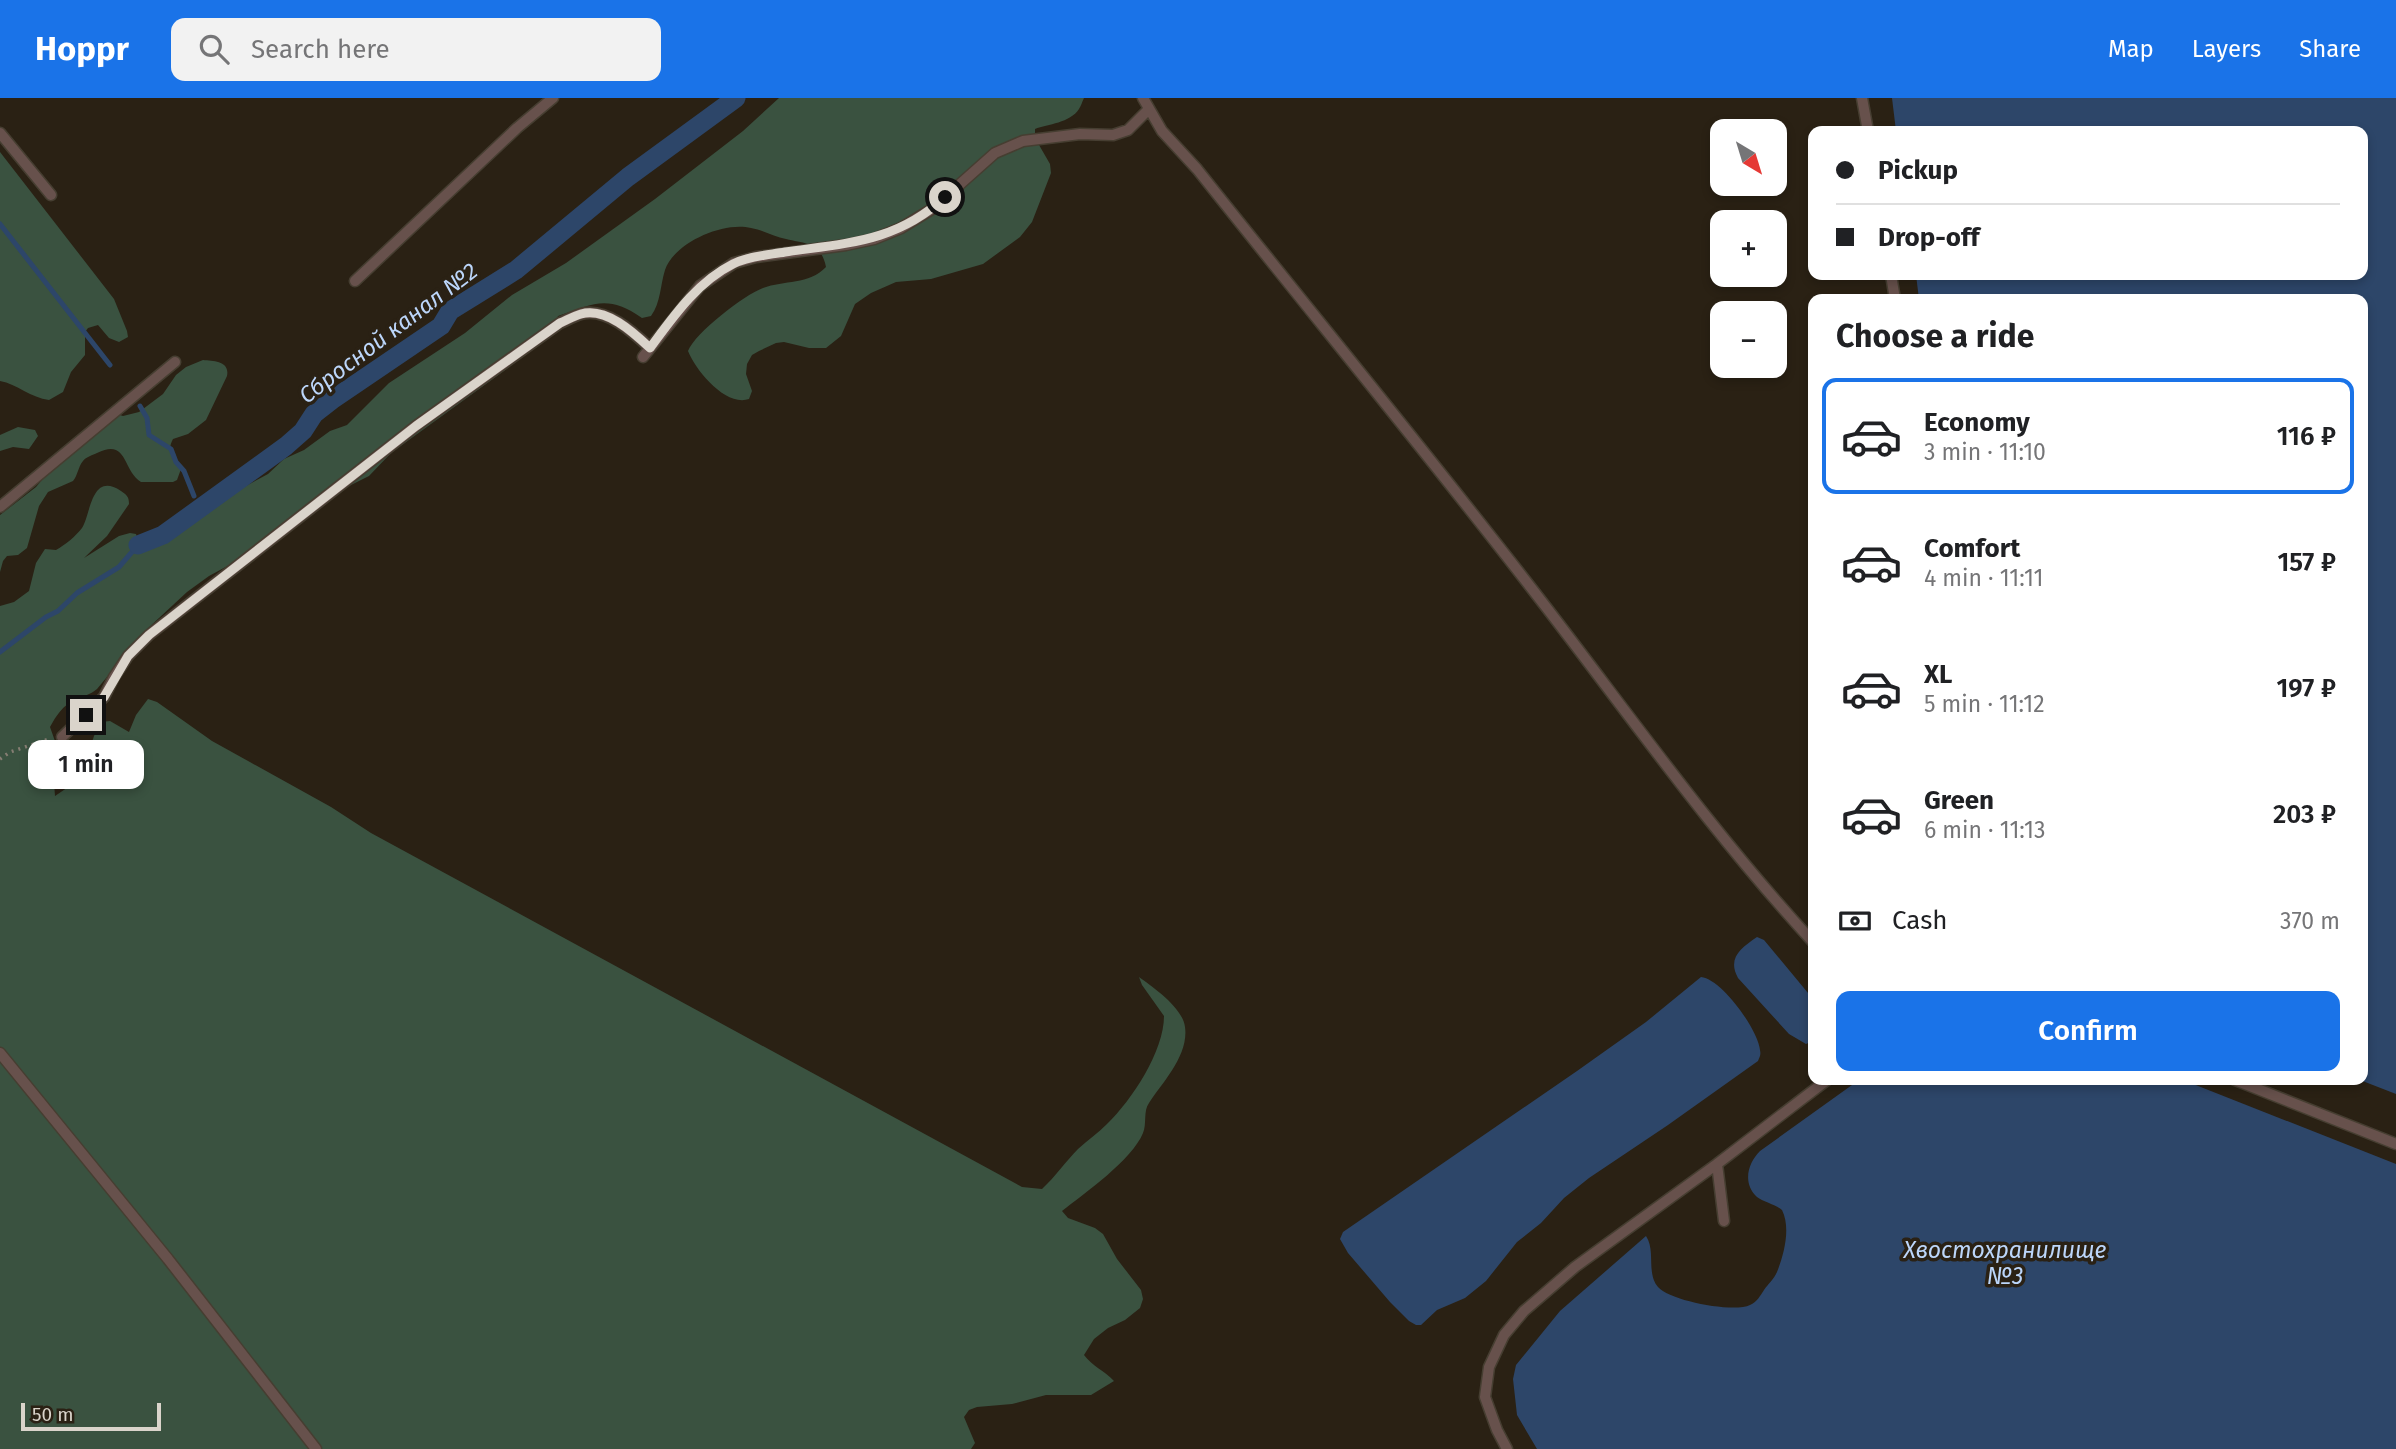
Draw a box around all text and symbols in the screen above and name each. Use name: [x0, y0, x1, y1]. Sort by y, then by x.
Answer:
search box: [171, 18, 661, 81]
text: Hoppr: [35, 29, 129, 69]
icon: search: [195, 30, 233, 68]
text: Search here: [251, 34, 390, 65]
text: Map: [2108, 35, 2154, 63]
text: Layers: [2192, 35, 2261, 63]
text: Share: [2299, 35, 2361, 63]
north arrow: [1710, 119, 1787, 196]
map controls: [1710, 119, 1787, 378]
text: Pickup: [1878, 155, 1958, 186]
route start: [929, 181, 961, 213]
button: +: [1710, 210, 1787, 287]
text: Drop-off: [1878, 222, 1980, 253]
water label: Сбросной канал №2: [293, 257, 483, 409]
button: −: [1710, 301, 1787, 378]
text: Choose a ride: [1836, 317, 2034, 355]
icon: car: [1840, 405, 1903, 468]
text: Economy: [1924, 407, 2030, 438]
text: 116 ₽: [2277, 421, 2336, 452]
text: 3 min · 11:10: [1924, 438, 2046, 466]
icon: car: [1840, 531, 1903, 594]
text: Comfort: [1924, 533, 2020, 564]
text: 157 ₽: [2278, 547, 2336, 578]
text: 4 min · 11:11: [1924, 564, 2044, 592]
icon: car: [1840, 657, 1903, 720]
text: XL: [1924, 659, 1952, 690]
text: 197 ₽: [2277, 673, 2336, 704]
text: 5 min · 11:12: [1924, 690, 2045, 718]
route end: [70, 699, 102, 731]
callout: 1 min: [28, 740, 144, 788]
text: 1 min: [58, 750, 114, 778]
icon: car: [1840, 783, 1903, 846]
text: Green: [1924, 785, 1994, 816]
text: 203 ₽: [2273, 799, 2336, 830]
text: 6 min · 11:13: [1924, 816, 2045, 844]
icon: cash: [1836, 902, 1874, 940]
text: Cash: [1892, 905, 1948, 936]
text: 370 m: [2280, 907, 2340, 935]
button: Confirm: [1836, 991, 2340, 1071]
water label: Хвостохранилище №3: [1903, 1236, 2107, 1290]
scale bar: [21, 1400, 161, 1432]
text: 50 m: [32, 1403, 73, 1426]

